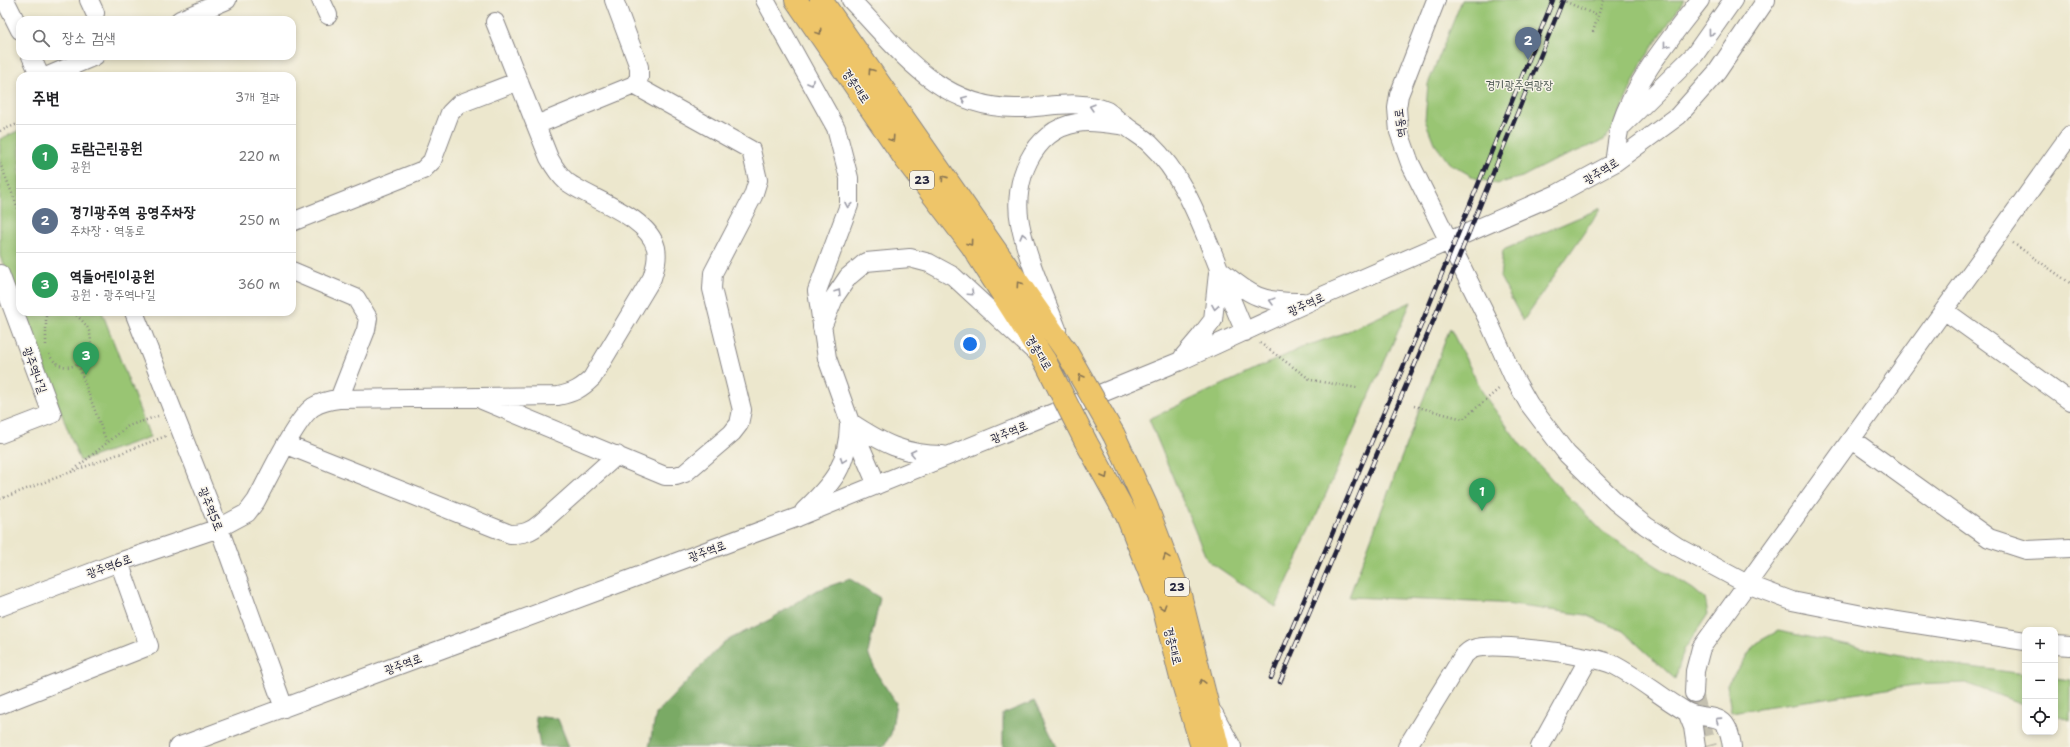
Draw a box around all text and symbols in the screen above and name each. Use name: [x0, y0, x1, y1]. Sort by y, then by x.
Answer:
search box: [16, 16, 296, 60]
icon: search: [30, 27, 52, 49]
one-way arrow: [814, 27, 821, 34]
pin: 2: [1515, 27, 1541, 60]
text: 장소 검색: [62, 28, 115, 48]
one-way arrow: [1709, 28, 1716, 35]
one-way arrow: [1664, 40, 1671, 47]
street label: 경충대로: [839, 66, 873, 106]
one-way arrow: [868, 68, 876, 75]
park label: 경기광주역광장: [1485, 77, 1553, 93]
one-way arrow: [806, 79, 814, 86]
text: 주변: [32, 87, 59, 109]
text: 3개 결과: [235, 89, 280, 106]
one-way arrow: [960, 96, 968, 104]
one-way arrow: [1089, 104, 1095, 112]
street label: 역동로: [1390, 108, 1410, 138]
one-way arrow: [887, 135, 895, 142]
text: 도람근린공원: [70, 138, 142, 158]
text: 1: [42, 148, 48, 165]
text: 220 m: [238, 148, 280, 165]
street label: 광주역로: [1580, 154, 1622, 188]
text: 공원: [70, 158, 91, 175]
road number: 23: [910, 171, 934, 189]
one-way arrow: [941, 175, 949, 182]
text: 경기광주역 공영주차장: [70, 202, 196, 222]
one-way arrow: [844, 202, 852, 208]
text: 2: [40, 212, 50, 229]
text: 250 m: [239, 212, 280, 229]
text: 주차장 · 역동로: [70, 222, 145, 239]
one-way arrow: [1019, 232, 1028, 239]
one-way arrow: [965, 239, 973, 246]
text: 역들어린이공원: [70, 266, 155, 286]
text: 3: [40, 276, 50, 293]
text: 360 m: [238, 276, 280, 293]
one-way arrow: [1017, 282, 1024, 289]
text: 공원 · 광주역나길: [70, 286, 156, 303]
one-way arrow: [833, 289, 841, 296]
one-way arrow: [966, 289, 974, 296]
street label: 광주역로: [1285, 289, 1327, 319]
one-way arrow: [1269, 297, 1276, 306]
one-way arrow: [1211, 304, 1220, 310]
street label: 경충대로: [1022, 332, 1056, 374]
your location: [960, 334, 980, 354]
pin: 3: [73, 342, 99, 375]
street label: 광주역나길: [19, 345, 51, 396]
one-way arrow: [1078, 374, 1085, 381]
street label: 광주역로: [988, 417, 1030, 447]
one-way arrow: [910, 450, 916, 458]
one-way arrow: [839, 457, 847, 464]
one-way arrow: [1100, 472, 1107, 479]
pin: 1: [1469, 478, 1495, 511]
street label: 광주역5로: [195, 485, 227, 533]
street label: 광주역로: [686, 537, 728, 565]
street label: 광주역6로: [84, 550, 134, 582]
one-way arrow: [1162, 554, 1170, 561]
road number: 23: [1165, 578, 1189, 596]
one-way arrow: [1158, 603, 1167, 610]
street label: 경충대로: [1161, 625, 1185, 667]
map controls: [2022, 627, 2058, 735]
button: +: [2022, 627, 2058, 663]
street label: 광주역로: [382, 650, 424, 678]
button: −: [2022, 663, 2058, 699]
one-way arrow: [1198, 679, 1207, 686]
button: locate: [2022, 699, 2058, 735]
one-way arrow: [1715, 717, 1722, 725]

